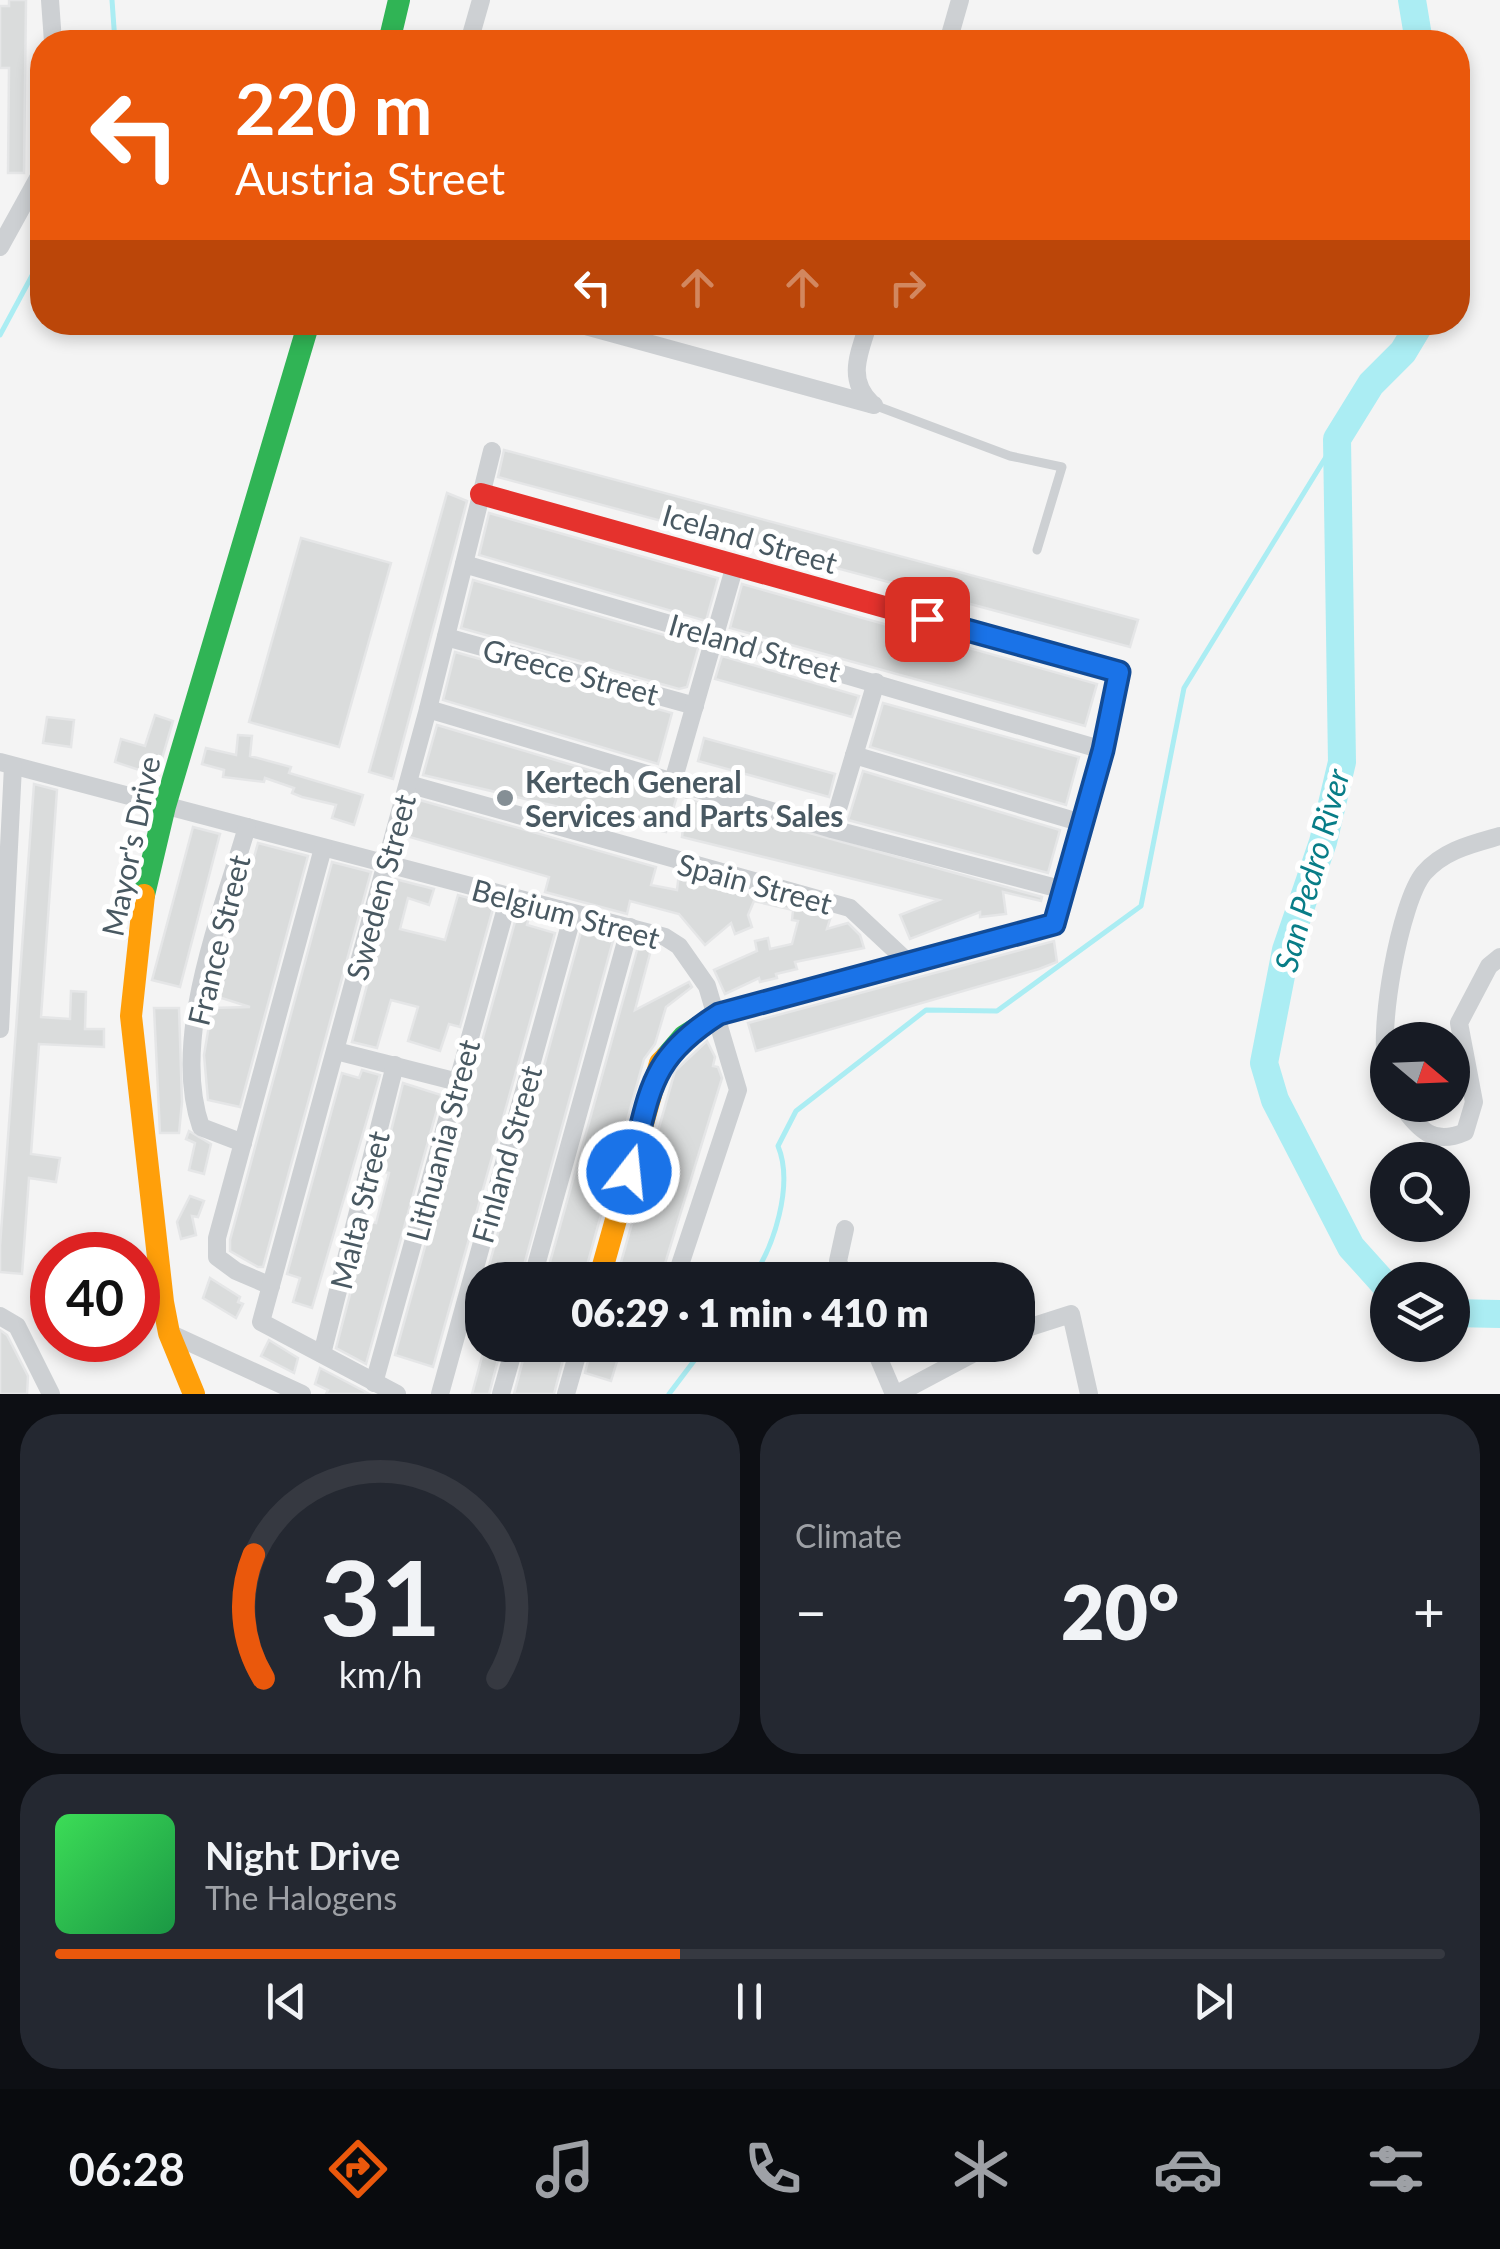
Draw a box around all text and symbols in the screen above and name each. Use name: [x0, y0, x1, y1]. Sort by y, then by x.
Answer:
text: 220 m: [235, 66, 432, 150]
icon: left: [70, 70, 200, 200]
text: Austria Street: [235, 151, 505, 205]
icon: left: [565, 260, 620, 315]
icon: ahead: [670, 260, 725, 315]
icon: ahead: [775, 260, 830, 315]
icon: right: [880, 260, 935, 315]
street label: Iceland Street: [659, 496, 842, 580]
pin: [885, 577, 970, 662]
icon: arrive: [900, 592, 955, 647]
street label: Ireland Street: [665, 605, 845, 689]
street label: Greece Street: [479, 630, 663, 712]
street label: Mayor's Drive: [93, 753, 167, 939]
place label: Kertech General Services and Parts Sales: [525, 763, 844, 833]
water label: San Pedro River: [1265, 764, 1357, 975]
marker: Kertech General Services and Parts Sales: [494, 787, 516, 809]
street label: Sweden Street: [338, 790, 422, 984]
street label: Spain Street: [674, 845, 836, 921]
street label: France Street: [179, 851, 257, 1029]
street label: Belgium Street: [468, 871, 664, 955]
north arrow: [1370, 1022, 1470, 1122]
map controls: [1370, 1022, 1470, 1362]
street label: Lithuania Street: [398, 1035, 486, 1245]
street label: Finland Street: [463, 1061, 549, 1247]
position arrow: [577, 1120, 681, 1224]
street label: Malta Street: [322, 1127, 396, 1293]
button: search: [1370, 1142, 1470, 1242]
speed limit sign: 40: [30, 1232, 160, 1362]
button: layers: [1370, 1262, 1470, 1362]
text: 06:29 · 1 min · 410 m: [571, 1289, 929, 1335]
text: Climate: [795, 1516, 902, 1555]
text: 31: [320, 1533, 440, 1658]
text: 20°: [1061, 1566, 1179, 1656]
text: −: [795, 1578, 827, 1644]
text: +: [1413, 1578, 1445, 1644]
text: km/h: [338, 1653, 422, 1696]
text: Night Drive: [205, 1832, 400, 1878]
text: The Halogens: [205, 1878, 397, 1917]
icon: previous: [259, 1974, 314, 2029]
icon: pause: [722, 1974, 777, 2029]
icon: next: [1186, 1974, 1241, 2029]
icon: directions: [323, 2134, 393, 2204]
icon: music: [530, 2134, 600, 2204]
icon: phone: [738, 2134, 808, 2204]
icon: climate: [946, 2134, 1016, 2204]
icon: car: [1153, 2134, 1223, 2204]
icon: filters: [1361, 2134, 1431, 2204]
text: 06:28: [69, 2142, 185, 2196]

